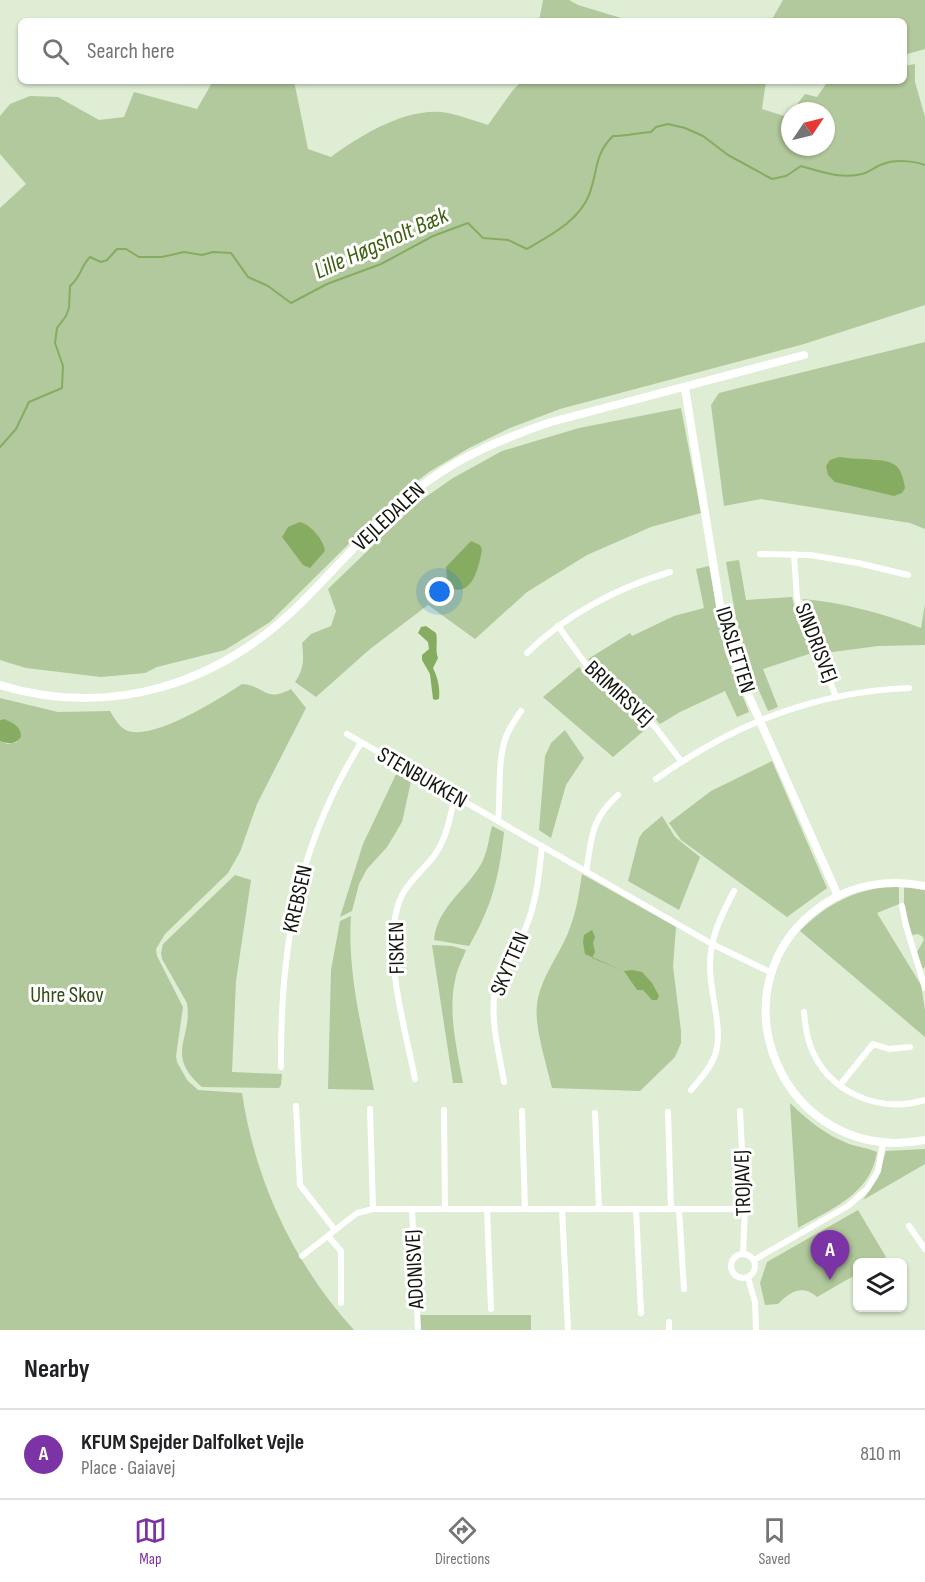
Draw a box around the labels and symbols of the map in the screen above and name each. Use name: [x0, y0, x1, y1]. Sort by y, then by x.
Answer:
north arrow: [781, 102, 835, 156]
water label: Lille Høgsholt Bæk: [309, 200, 453, 285]
street label: VEJLEDALEN: [347, 477, 431, 557]
your location: [425, 577, 454, 606]
street label: SINDRISVEJ: [788, 599, 844, 687]
street label: IDASLETTEN: [709, 603, 761, 697]
street label: BRIMIRSVEJ: [579, 655, 659, 733]
street label: STENBUKKEN: [372, 742, 472, 814]
street label: KREBSEN: [277, 863, 319, 935]
street label: FISKEN: [383, 921, 411, 975]
street label: SKYTTEN: [484, 928, 536, 1000]
park label: Uhre Skov: [30, 982, 104, 1009]
street label: TROJAVEJ: [728, 1149, 758, 1217]
street label: ADONISVEJ: [399, 1229, 431, 1310]
pin: A: [810, 1230, 850, 1280]

